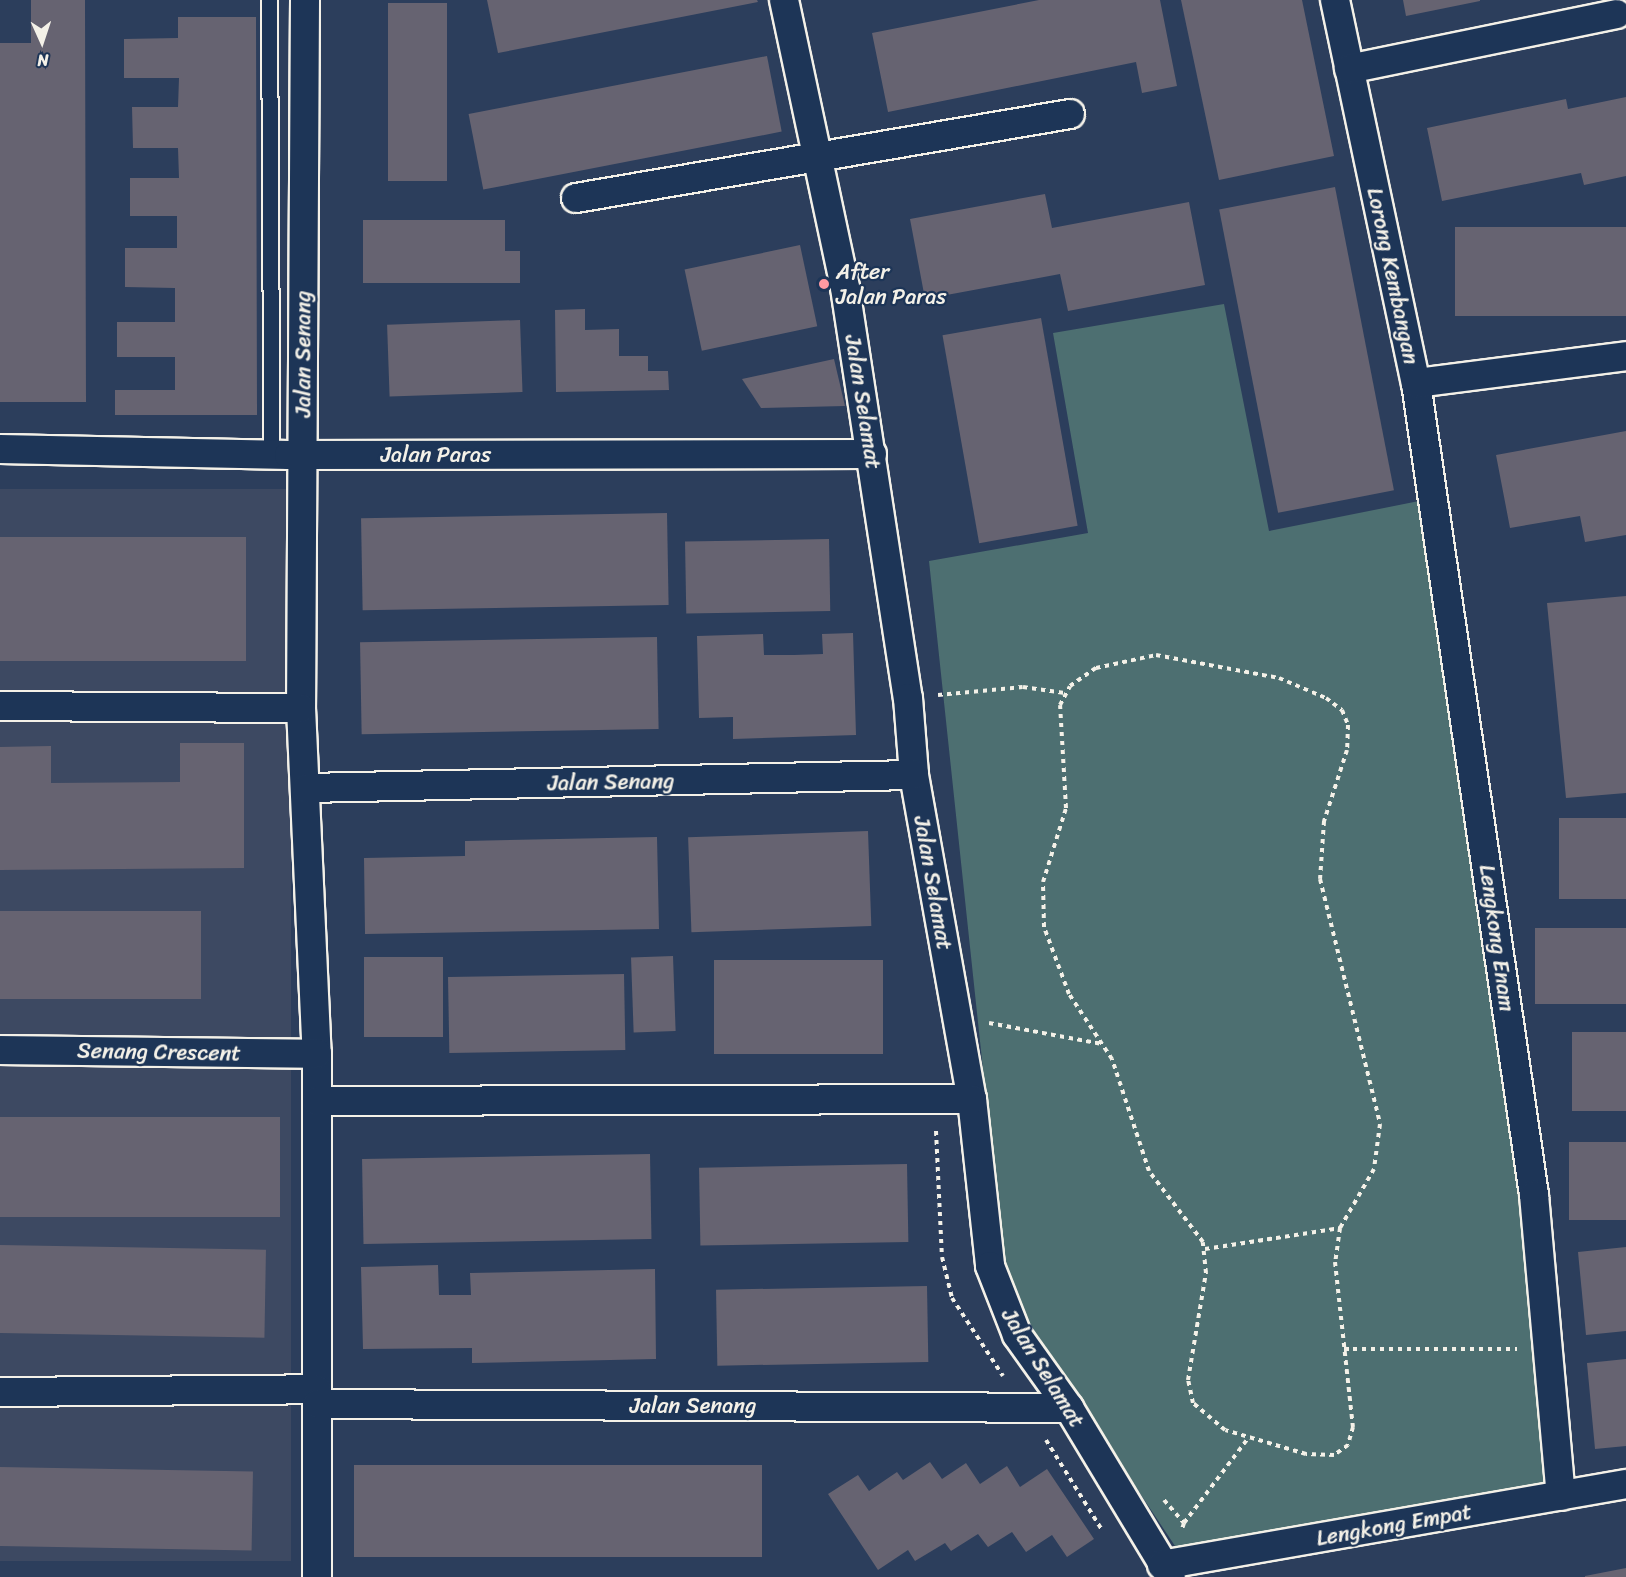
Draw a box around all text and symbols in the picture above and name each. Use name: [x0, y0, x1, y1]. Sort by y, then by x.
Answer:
north arrow: [12, 12, 72, 72]
text: N: [37, 46, 49, 75]
street label: Lorong Kembangan: [1361, 185, 1425, 367]
place label: After Jalan Paras: [836, 258, 947, 310]
marker: After Jalan Paras: [817, 277, 831, 291]
street label: Jalan Senang: [290, 290, 316, 418]
street label: Jalan Selamat: [839, 333, 887, 471]
street label: Jalan Paras: [381, 442, 491, 468]
street label: Jalan Senang: [547, 768, 675, 796]
street label: Jalan Selamat: [908, 814, 958, 952]
street label: Lengkong Enam: [1474, 863, 1520, 1013]
street label: Senang Crescent: [76, 1037, 242, 1067]
street label: Jalan Selamat: [996, 1304, 1090, 1432]
street label: Jalan Senang: [629, 1393, 757, 1419]
street label: Lengkong Empat: [1315, 1498, 1473, 1552]

